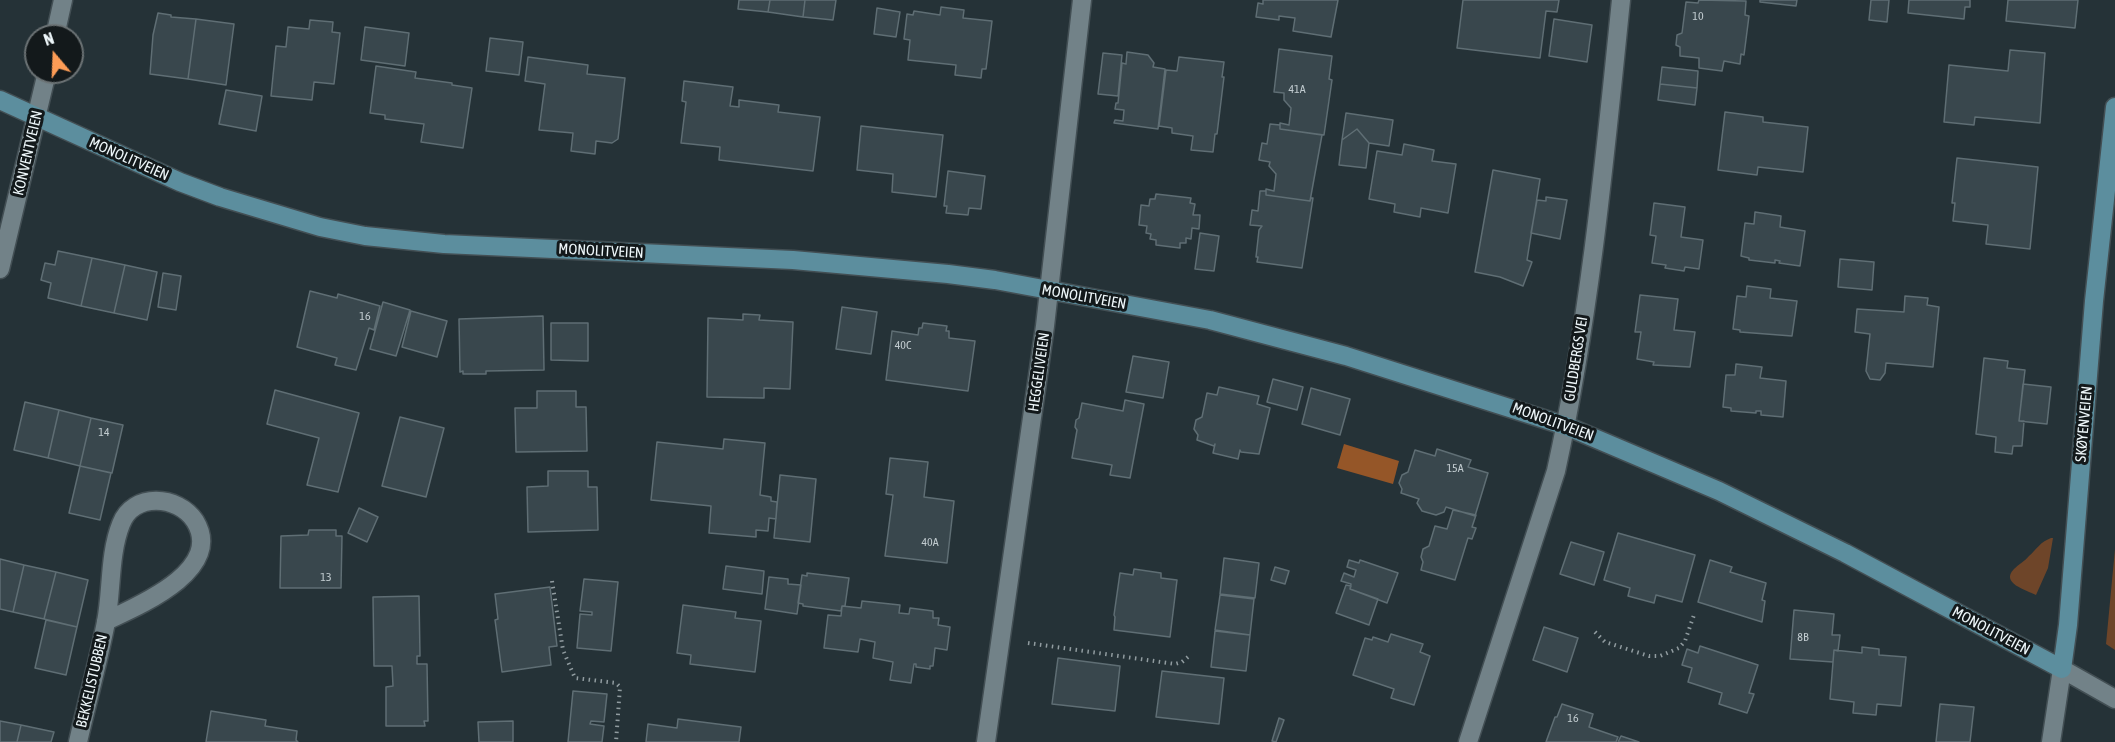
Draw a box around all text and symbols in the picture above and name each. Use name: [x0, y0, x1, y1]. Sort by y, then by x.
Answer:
house number: 10: [1692, 9, 1704, 23]
north arrow: [24, 24, 84, 84]
text: N: [41, 29, 56, 49]
house number: 41A: [1288, 82, 1306, 96]
street label: KONVENTVEIEN: [10, 109, 46, 197]
street label: MONOLITVEIEN: [86, 133, 172, 185]
street label: MONOLITVEIEN: [558, 240, 644, 262]
street label: MONOLITVEIEN: [1040, 281, 1128, 313]
house number: 16: [359, 309, 371, 323]
street label: GULDBERGS VEI: [1560, 315, 1592, 403]
street label: HEGGELIVEIEN: [1025, 331, 1053, 413]
house number: 40C: [895, 338, 911, 352]
street label: SKØYENVEIEN: [2072, 385, 2096, 463]
street label: MONOLITVEIEN: [1510, 399, 1596, 445]
house number: 14: [98, 425, 110, 439]
house number: 15A: [1446, 461, 1464, 475]
house number: 40A: [921, 535, 939, 549]
house number: 13: [320, 570, 332, 584]
street label: MONOLITVEIEN: [1949, 603, 2033, 659]
house number: 8B: [1797, 630, 1809, 644]
street label: BEKKELISTUBBEN: [72, 632, 112, 730]
house number: 16: [1567, 711, 1579, 725]

